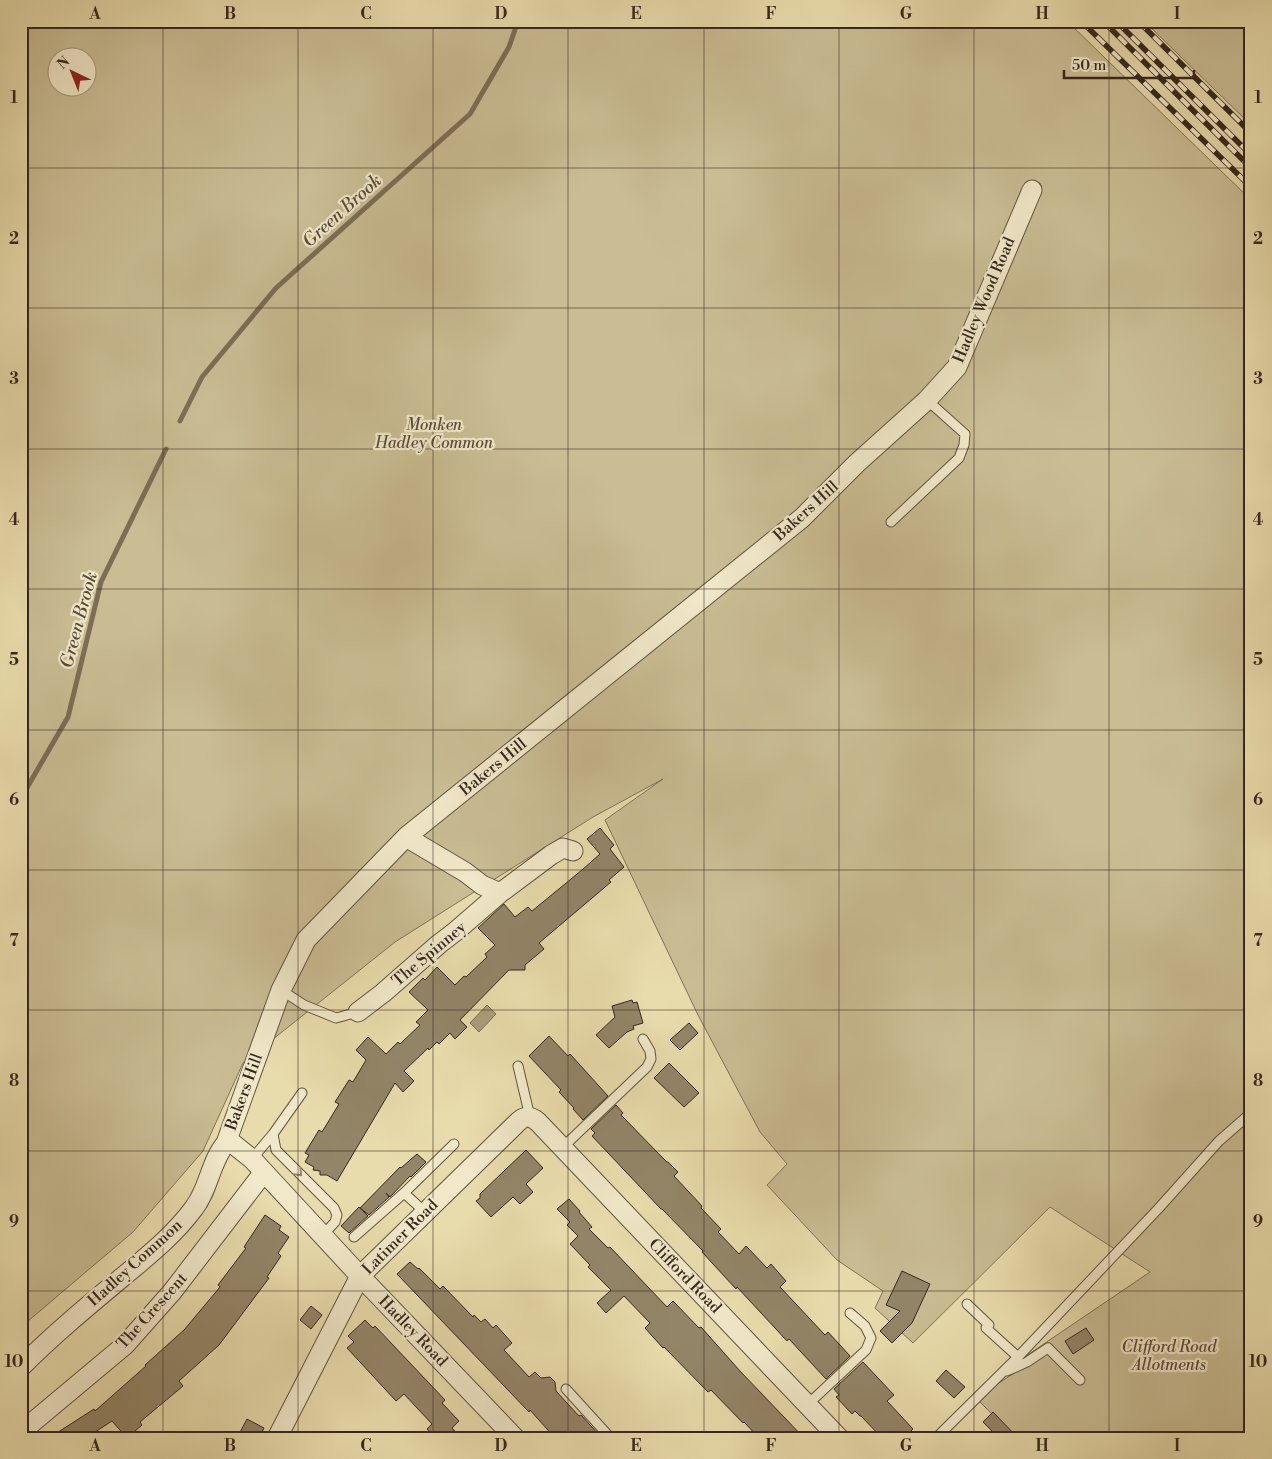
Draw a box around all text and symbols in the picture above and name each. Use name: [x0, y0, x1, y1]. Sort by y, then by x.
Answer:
text: A: [88, 4, 101, 24]
text: B: [224, 4, 236, 24]
text: C: [360, 4, 372, 24]
text: D: [495, 4, 508, 24]
text: E: [630, 4, 642, 24]
text: F: [765, 4, 777, 24]
text: G: [900, 4, 913, 24]
text: H: [1035, 4, 1049, 24]
text: I: [1174, 4, 1180, 24]
north arrow: [48, 48, 98, 98]
scale bar: [1064, 48, 1194, 80]
text: N: [54, 53, 74, 74]
text: 50 m: [1072, 56, 1106, 75]
text: 1: [10, 88, 18, 108]
text: 1: [1254, 88, 1262, 108]
water label: Green Brook: [298, 169, 386, 253]
text: 2: [9, 229, 19, 249]
text: 2: [1253, 229, 1263, 249]
street label: Hadley Wood Road: [948, 234, 1020, 366]
text: 3: [9, 369, 19, 389]
text: 3: [1253, 369, 1263, 389]
park label: Monken Hadley Common: [374, 415, 494, 453]
street label: Bakers Hill: [769, 476, 843, 546]
text: 4: [9, 510, 20, 530]
text: 4: [1253, 510, 1264, 530]
water label: Green Brook: [55, 569, 103, 671]
text: 5: [9, 650, 19, 670]
text: 5: [1253, 650, 1263, 670]
street label: Bakers Hill: [455, 734, 531, 801]
text: 6: [9, 790, 19, 810]
text: 6: [1253, 790, 1263, 810]
street label: The Spinney: [388, 917, 470, 991]
text: 7: [9, 931, 19, 951]
text: 7: [1253, 931, 1263, 951]
street label: Bakers Hill: [221, 1051, 267, 1134]
text: 8: [9, 1071, 19, 1091]
text: 8: [1253, 1071, 1263, 1091]
one-way arrow: [293, 1167, 302, 1176]
street label: Latimer Road: [358, 1195, 442, 1279]
text: 9: [9, 1212, 19, 1232]
text: 9: [1253, 1212, 1263, 1232]
street label: Hadley Common: [84, 1215, 187, 1311]
street label: Clifford Road: [644, 1234, 726, 1318]
street label: The Crescent: [112, 1268, 192, 1353]
street label: Hadley Road: [374, 1291, 452, 1371]
park label: Clifford Road Allotments: [1122, 1337, 1217, 1375]
text: 10: [5, 1352, 23, 1372]
text: 10: [1249, 1352, 1267, 1372]
text: A: [88, 1436, 101, 1456]
text: B: [224, 1436, 236, 1456]
text: C: [360, 1436, 372, 1456]
text: D: [495, 1436, 508, 1456]
text: E: [630, 1436, 642, 1456]
text: F: [765, 1436, 777, 1456]
text: G: [900, 1436, 913, 1456]
text: H: [1035, 1436, 1049, 1456]
text: I: [1174, 1436, 1180, 1456]

